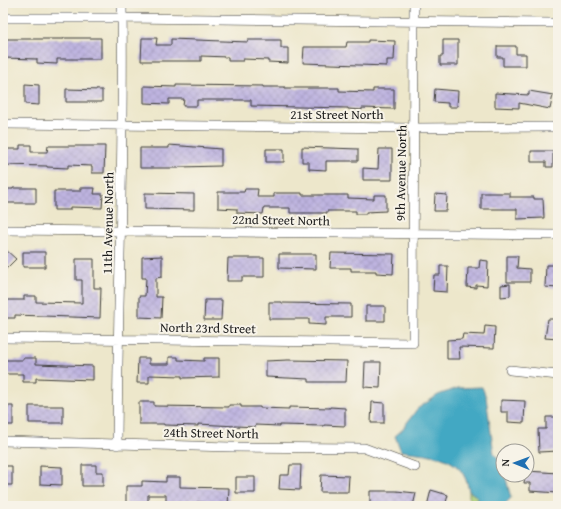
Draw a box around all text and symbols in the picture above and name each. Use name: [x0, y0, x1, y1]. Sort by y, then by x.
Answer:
street label: 21st Street North: [290, 105, 384, 124]
street label: 9th Avenue North: [391, 124, 411, 221]
street label: 11th Avenue North: [98, 171, 118, 274]
street label: 22nd Street North: [232, 210, 331, 230]
street label: North 23rd Street: [160, 318, 256, 338]
street label: 24th Street North: [163, 423, 260, 443]
north arrow: [495, 443, 535, 483]
text: N: [497, 458, 513, 467]

